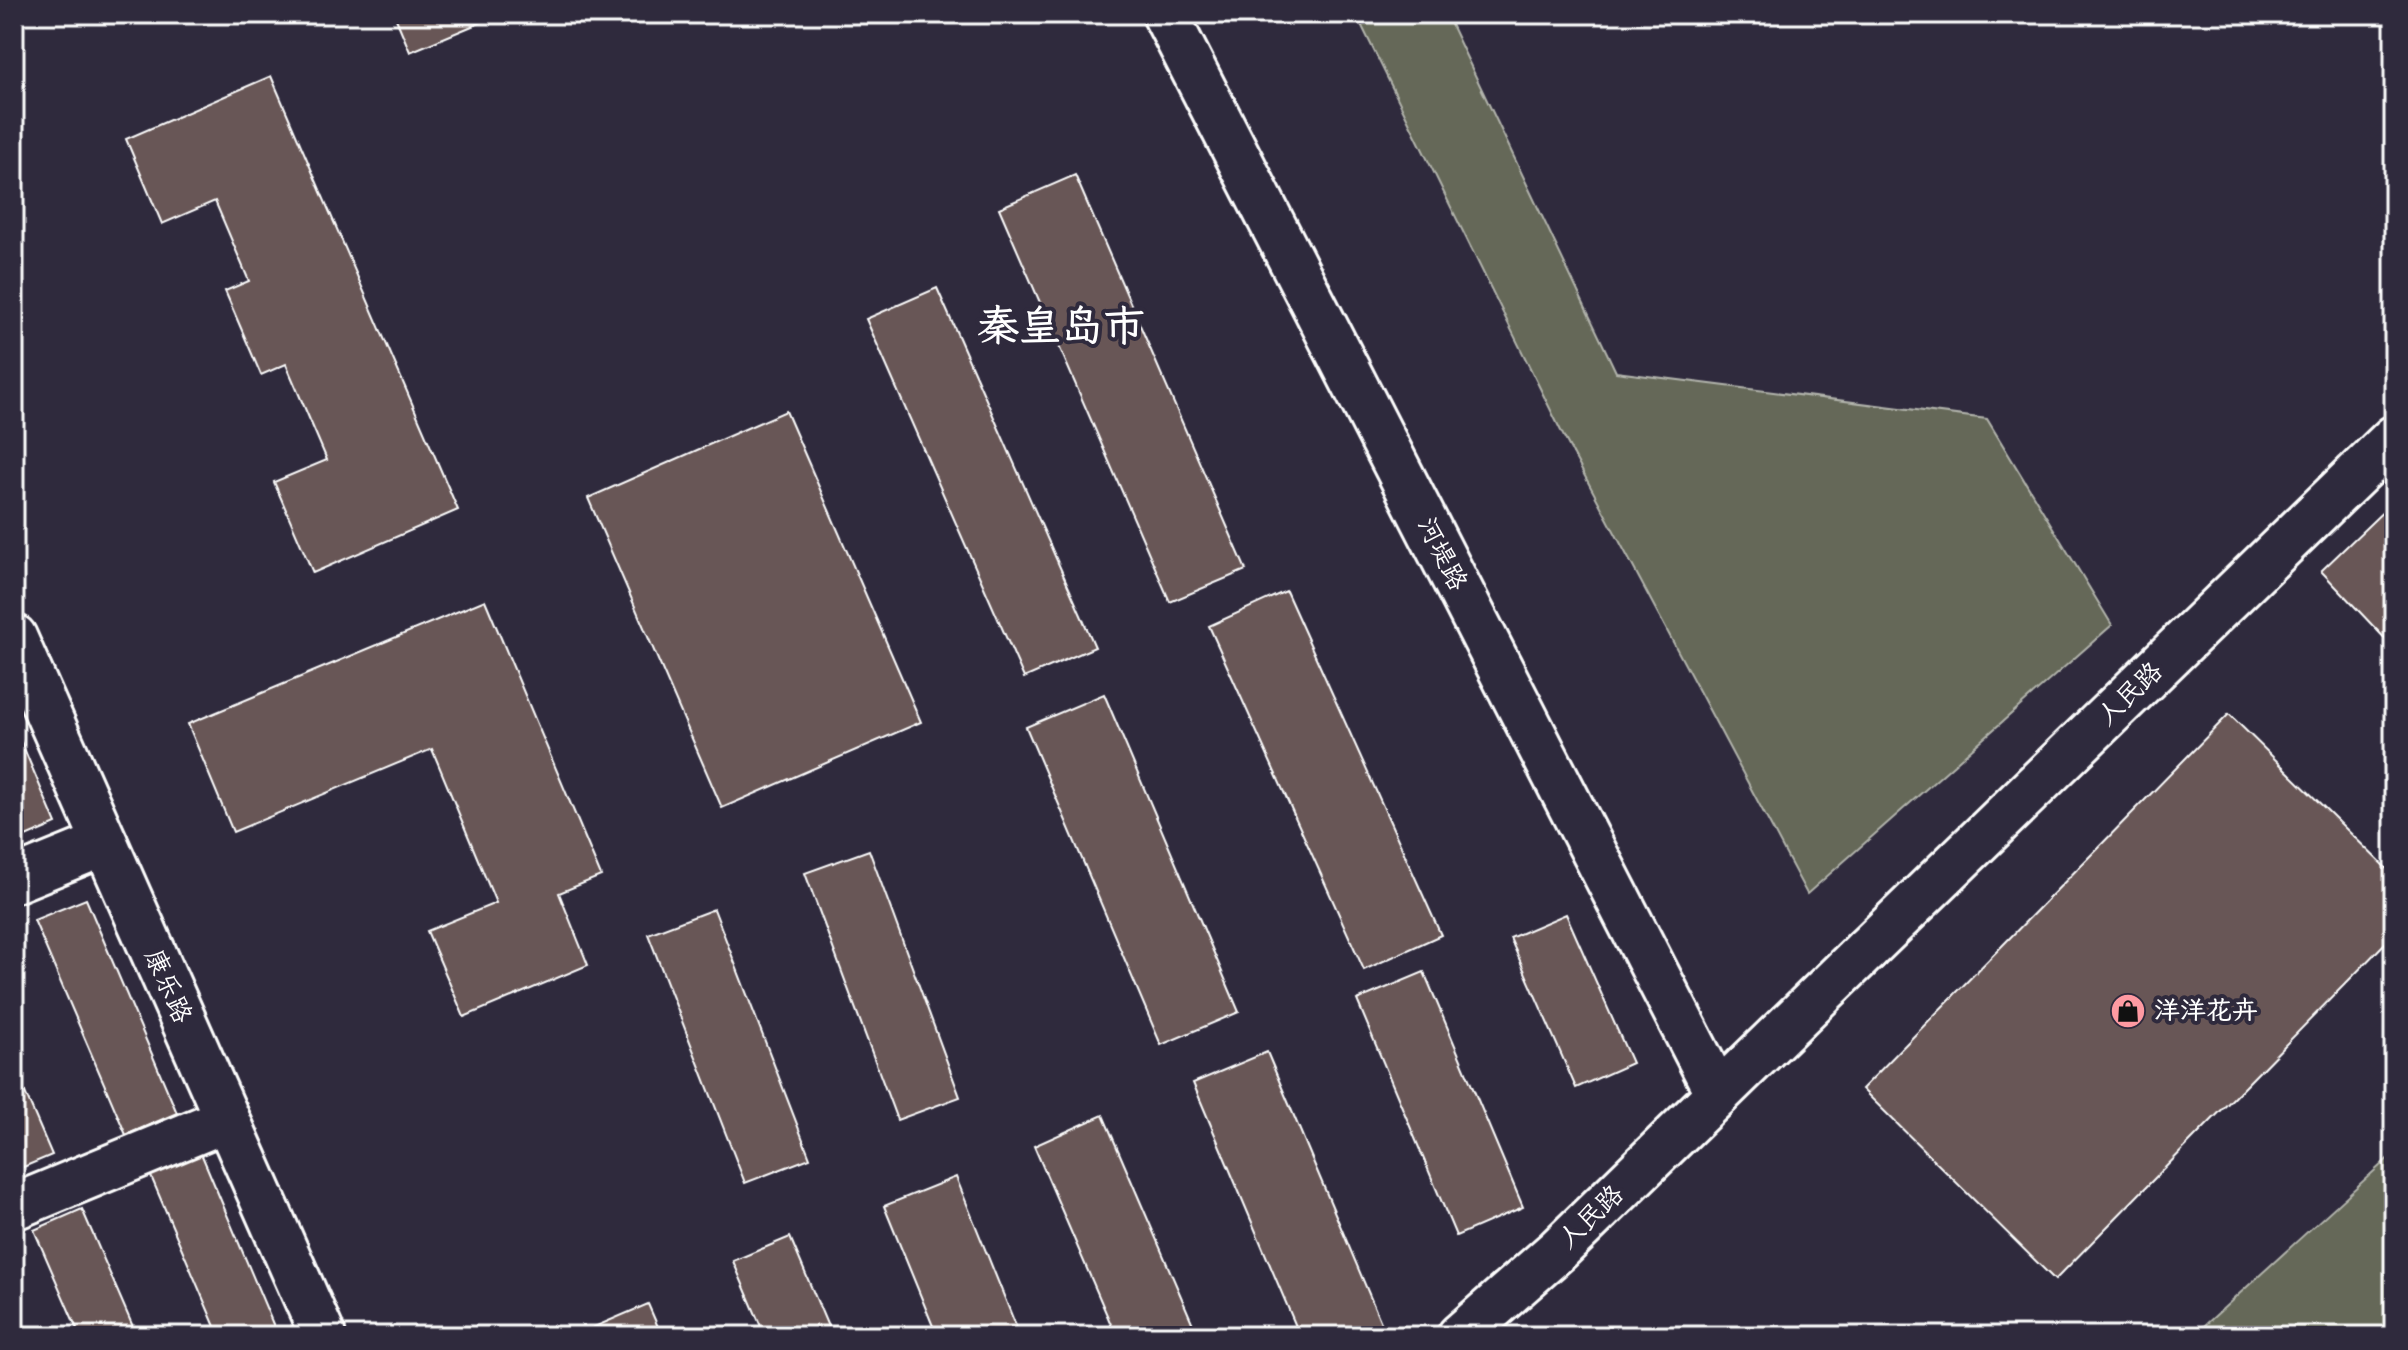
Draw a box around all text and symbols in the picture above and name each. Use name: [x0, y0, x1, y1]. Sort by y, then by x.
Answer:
district label: 秦皇岛市: [977, 301, 1145, 353]
street label: 河堤路: [1410, 512, 1474, 596]
street label: 人民路: [2091, 655, 2169, 733]
street label: 康乐路: [138, 944, 198, 1028]
shop icon: 洋洋花卉: [2109, 992, 2147, 1030]
place label: 洋洋花卉: [2154, 995, 2258, 1027]
street label: 人民路: [1552, 1178, 1630, 1256]

